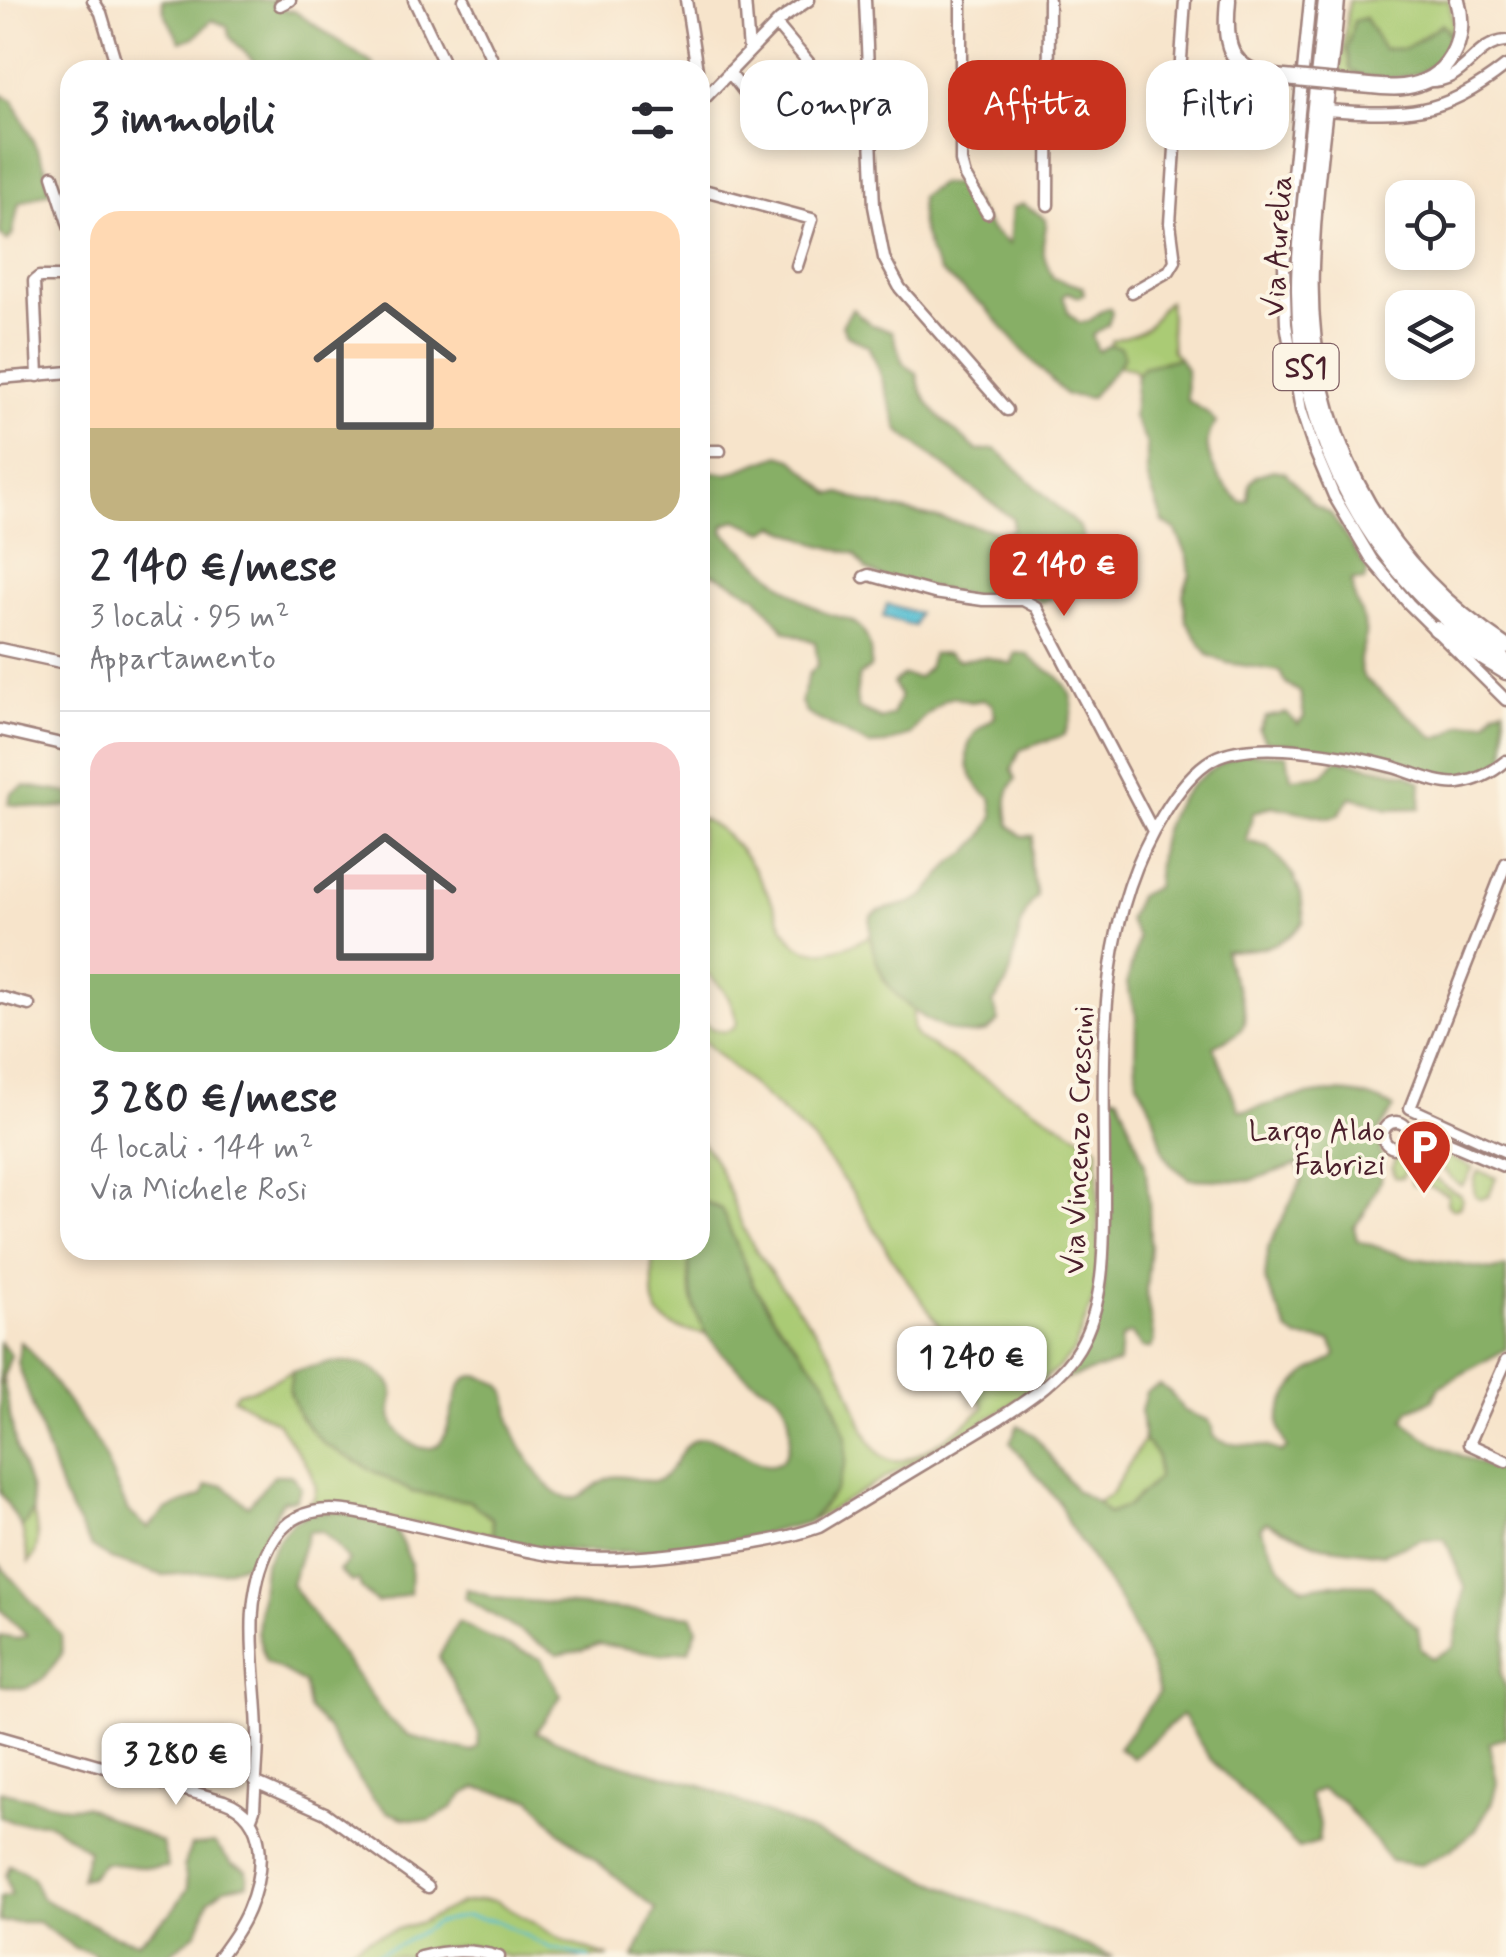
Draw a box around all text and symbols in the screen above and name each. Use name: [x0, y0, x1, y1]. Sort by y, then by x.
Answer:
chip: Compra: [740, 60, 928, 150]
chip: Affitta: [948, 60, 1126, 150]
chip: Filtri: [1146, 60, 1289, 150]
text: 3 immobili: [90, 93, 275, 148]
icon: filters: [625, 93, 680, 148]
street label: Via Aurelia: [1255, 174, 1302, 318]
map controls: [1385, 180, 1475, 380]
button: locate: [1385, 180, 1475, 270]
icon: home: [295, 276, 475, 456]
button: layers: [1385, 290, 1475, 380]
road number: SS1: [1274, 344, 1338, 390]
pin: 2 140 €: [972, 534, 1156, 619]
text: 2 140 €/mese: [90, 541, 337, 596]
text: 2 140 €: [1012, 545, 1116, 587]
text: 3 locali · 95 m²: [90, 596, 289, 638]
text: Appartamento: [90, 638, 276, 680]
icon: home: [295, 807, 475, 987]
street label: Via Vincenzo Crescini: [1055, 1005, 1104, 1275]
text: 3 280 €/mese: [90, 1072, 338, 1127]
place label: Largo Aldo Fabrizi: [1249, 1112, 1385, 1185]
parking icon: Largo Aldo Fabrizi: [1394, 1117, 1454, 1196]
text: 4 locali · 144 m²: [90, 1127, 313, 1169]
text: Via Michele Rosi: [90, 1169, 307, 1211]
pin: 1 240 €: [880, 1326, 1064, 1411]
text: 1 240 €: [919, 1337, 1025, 1379]
pin: 3 280 €: [84, 1723, 268, 1808]
text: 3 280 €: [124, 1734, 228, 1776]

